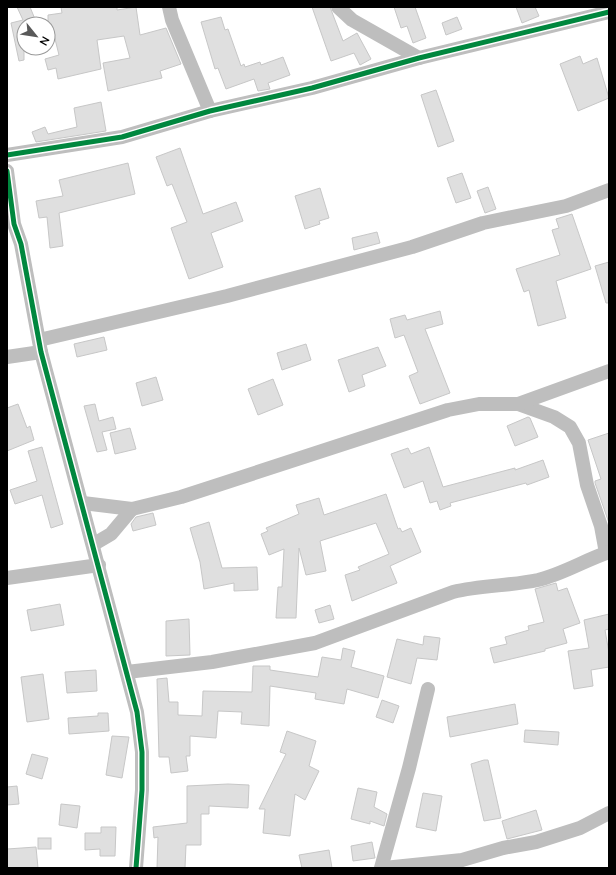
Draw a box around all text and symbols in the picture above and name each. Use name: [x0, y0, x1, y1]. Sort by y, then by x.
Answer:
north arrow: [16, 16, 56, 56]
text: N: [36, 33, 53, 48]

